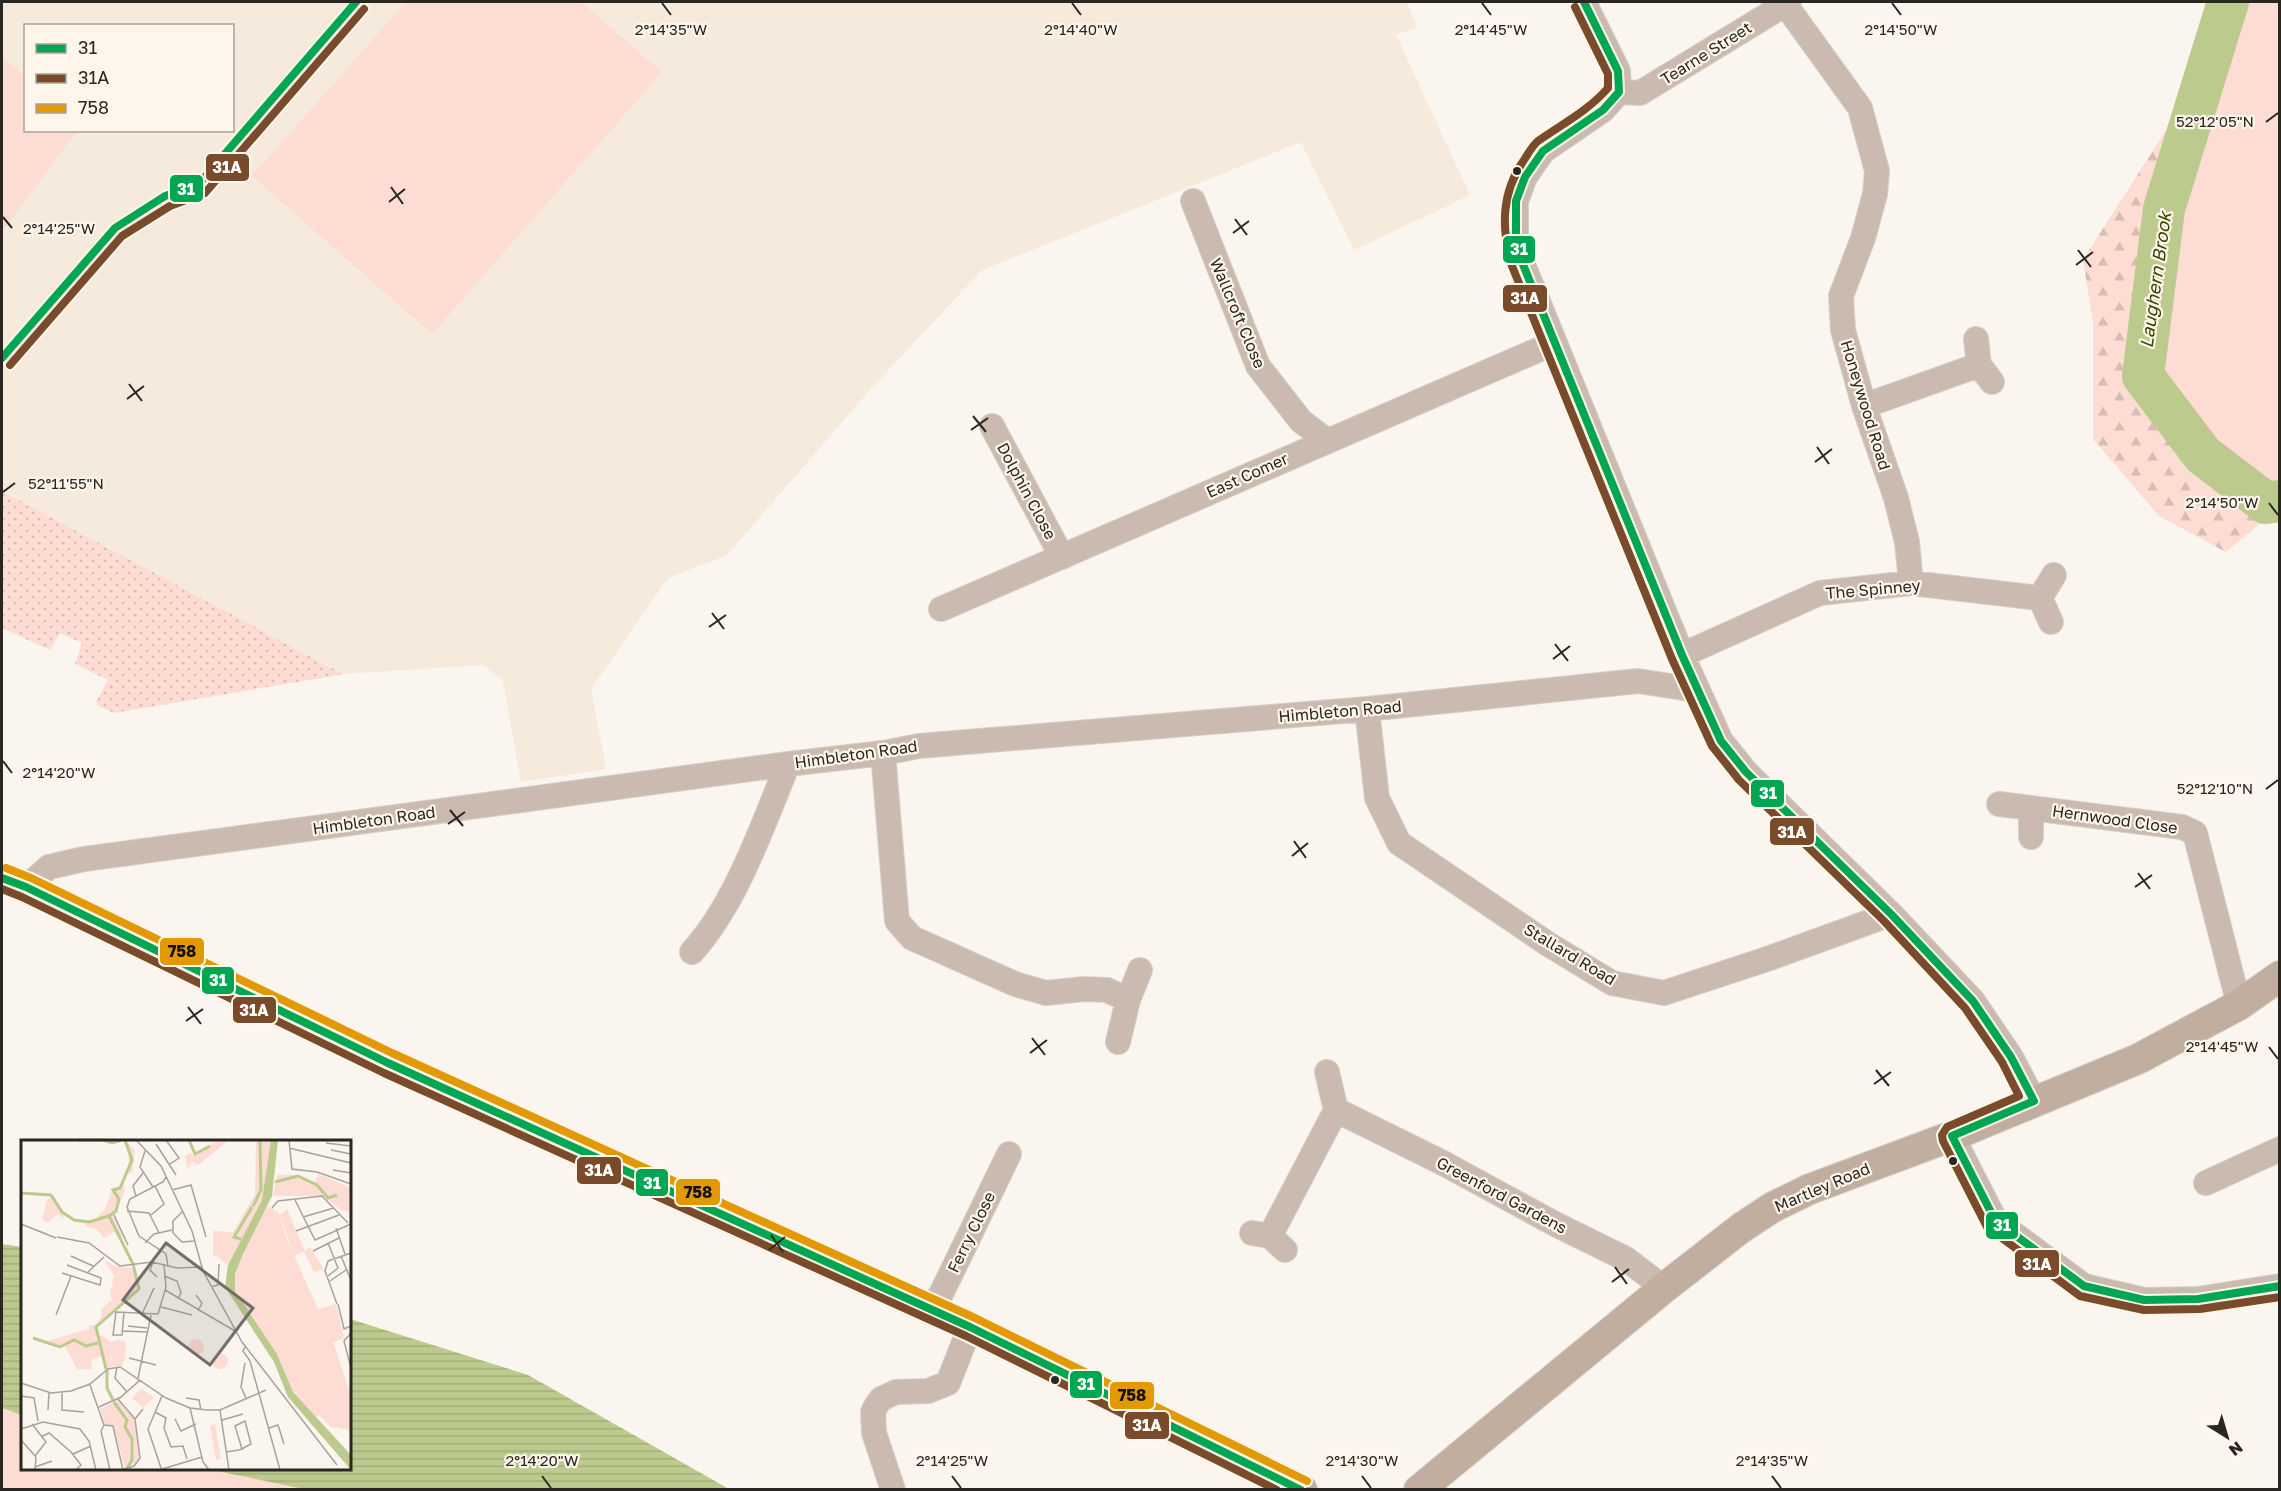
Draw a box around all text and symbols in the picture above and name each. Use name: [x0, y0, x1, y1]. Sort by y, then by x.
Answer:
street label: Tearne Street: [1657, 17, 1755, 89]
text: 2°14'35"W: [635, 20, 707, 38]
text: 2°14'40"W: [1044, 20, 1118, 38]
text: 2°14'45"W: [1455, 20, 1527, 38]
text: 2°14'50"W: [1865, 20, 1937, 38]
legend: [24, 24, 234, 132]
text: 31: [78, 36, 98, 58]
text: 31A: [78, 66, 109, 88]
text: 758: [78, 96, 109, 118]
text: 52°12'05"N: [2176, 112, 2254, 130]
line badge: 31A: [205, 153, 250, 182]
text: 31A: [212, 157, 242, 177]
unlabelled marker: [1511, 165, 1523, 177]
line badge: 31: [169, 174, 204, 203]
text: 31: [177, 179, 195, 199]
water label: Laughern Brook: [2135, 209, 2176, 349]
text: 2°14'25"W: [23, 219, 95, 237]
line badge: 31: [1502, 235, 1536, 264]
text: 31: [1510, 239, 1528, 259]
street label: Wallcroft Close: [1206, 255, 1270, 371]
line badge: 31A: [1502, 284, 1548, 313]
text: 31A: [1510, 288, 1540, 308]
street label: Honeywood Road: [1837, 338, 1895, 472]
street label: Dolphin Close: [993, 439, 1061, 543]
street label: East Comer: [1203, 448, 1291, 502]
text: 52°11'55"N: [28, 474, 104, 492]
text: 2°14'50"W: [2186, 493, 2258, 511]
street label: The Spinney: [1825, 575, 1921, 603]
street label: Himbleton Road: [1277, 696, 1403, 726]
street label: Himbleton Road: [793, 735, 919, 773]
text: 2°14'20"W: [23, 763, 95, 781]
line badge: 31: [1750, 779, 1785, 808]
text: 52°12'10"N: [2177, 779, 2253, 797]
text: 31: [1759, 783, 1777, 803]
street label: Hernwood Close: [2051, 800, 2179, 838]
street label: Himbleton Road: [311, 801, 437, 839]
line badge: 31A: [1769, 817, 1815, 846]
text: 31A: [1777, 822, 1807, 842]
street label: Stallard Road: [1520, 919, 1620, 989]
line badge: 758: [159, 937, 205, 966]
text: 758: [168, 941, 196, 961]
line badge: 31: [201, 966, 235, 995]
text: 31: [209, 970, 227, 990]
line badge: 31A: [232, 996, 277, 1024]
text: 31A: [239, 1000, 269, 1020]
text: 2°14'45"W: [2186, 1037, 2258, 1055]
inset map: [21, 1140, 351, 1470]
street label: Greenford Gardens: [1433, 1152, 1571, 1238]
unlabelled marker: [1947, 1155, 1959, 1167]
line badge: 31A: [576, 1156, 622, 1185]
street label: Martley Road: [1771, 1158, 1873, 1216]
text: 31A: [584, 1160, 614, 1180]
line badge: 31: [635, 1168, 669, 1197]
text: 31: [643, 1173, 661, 1193]
line badge: 758: [675, 1178, 721, 1206]
text: 758: [684, 1182, 712, 1202]
street label: Ferry Close: [943, 1188, 999, 1276]
line badge: 31: [1985, 1211, 2019, 1240]
text: 31: [1993, 1215, 2011, 1235]
line badge: 31A: [2014, 1249, 2060, 1278]
text: 31A: [2022, 1254, 2052, 1274]
line badge: 31: [1069, 1370, 1103, 1399]
unlabelled marker: [1049, 1374, 1061, 1386]
text: 31: [1077, 1374, 1095, 1394]
line badge: 758: [1109, 1381, 1155, 1410]
text: 758: [1118, 1385, 1146, 1405]
north arrow: [2197, 1407, 2257, 1467]
line badge: 31A: [1124, 1411, 1170, 1440]
text: 31A: [1132, 1415, 1162, 1435]
text: N: [2225, 1437, 2247, 1461]
text: 2°14'20"W: [506, 1451, 578, 1469]
text: 2°14'25"W: [916, 1451, 988, 1469]
text: 2°14'30"W: [1326, 1451, 1398, 1469]
text: 2°14'35"W: [1736, 1451, 1808, 1469]

